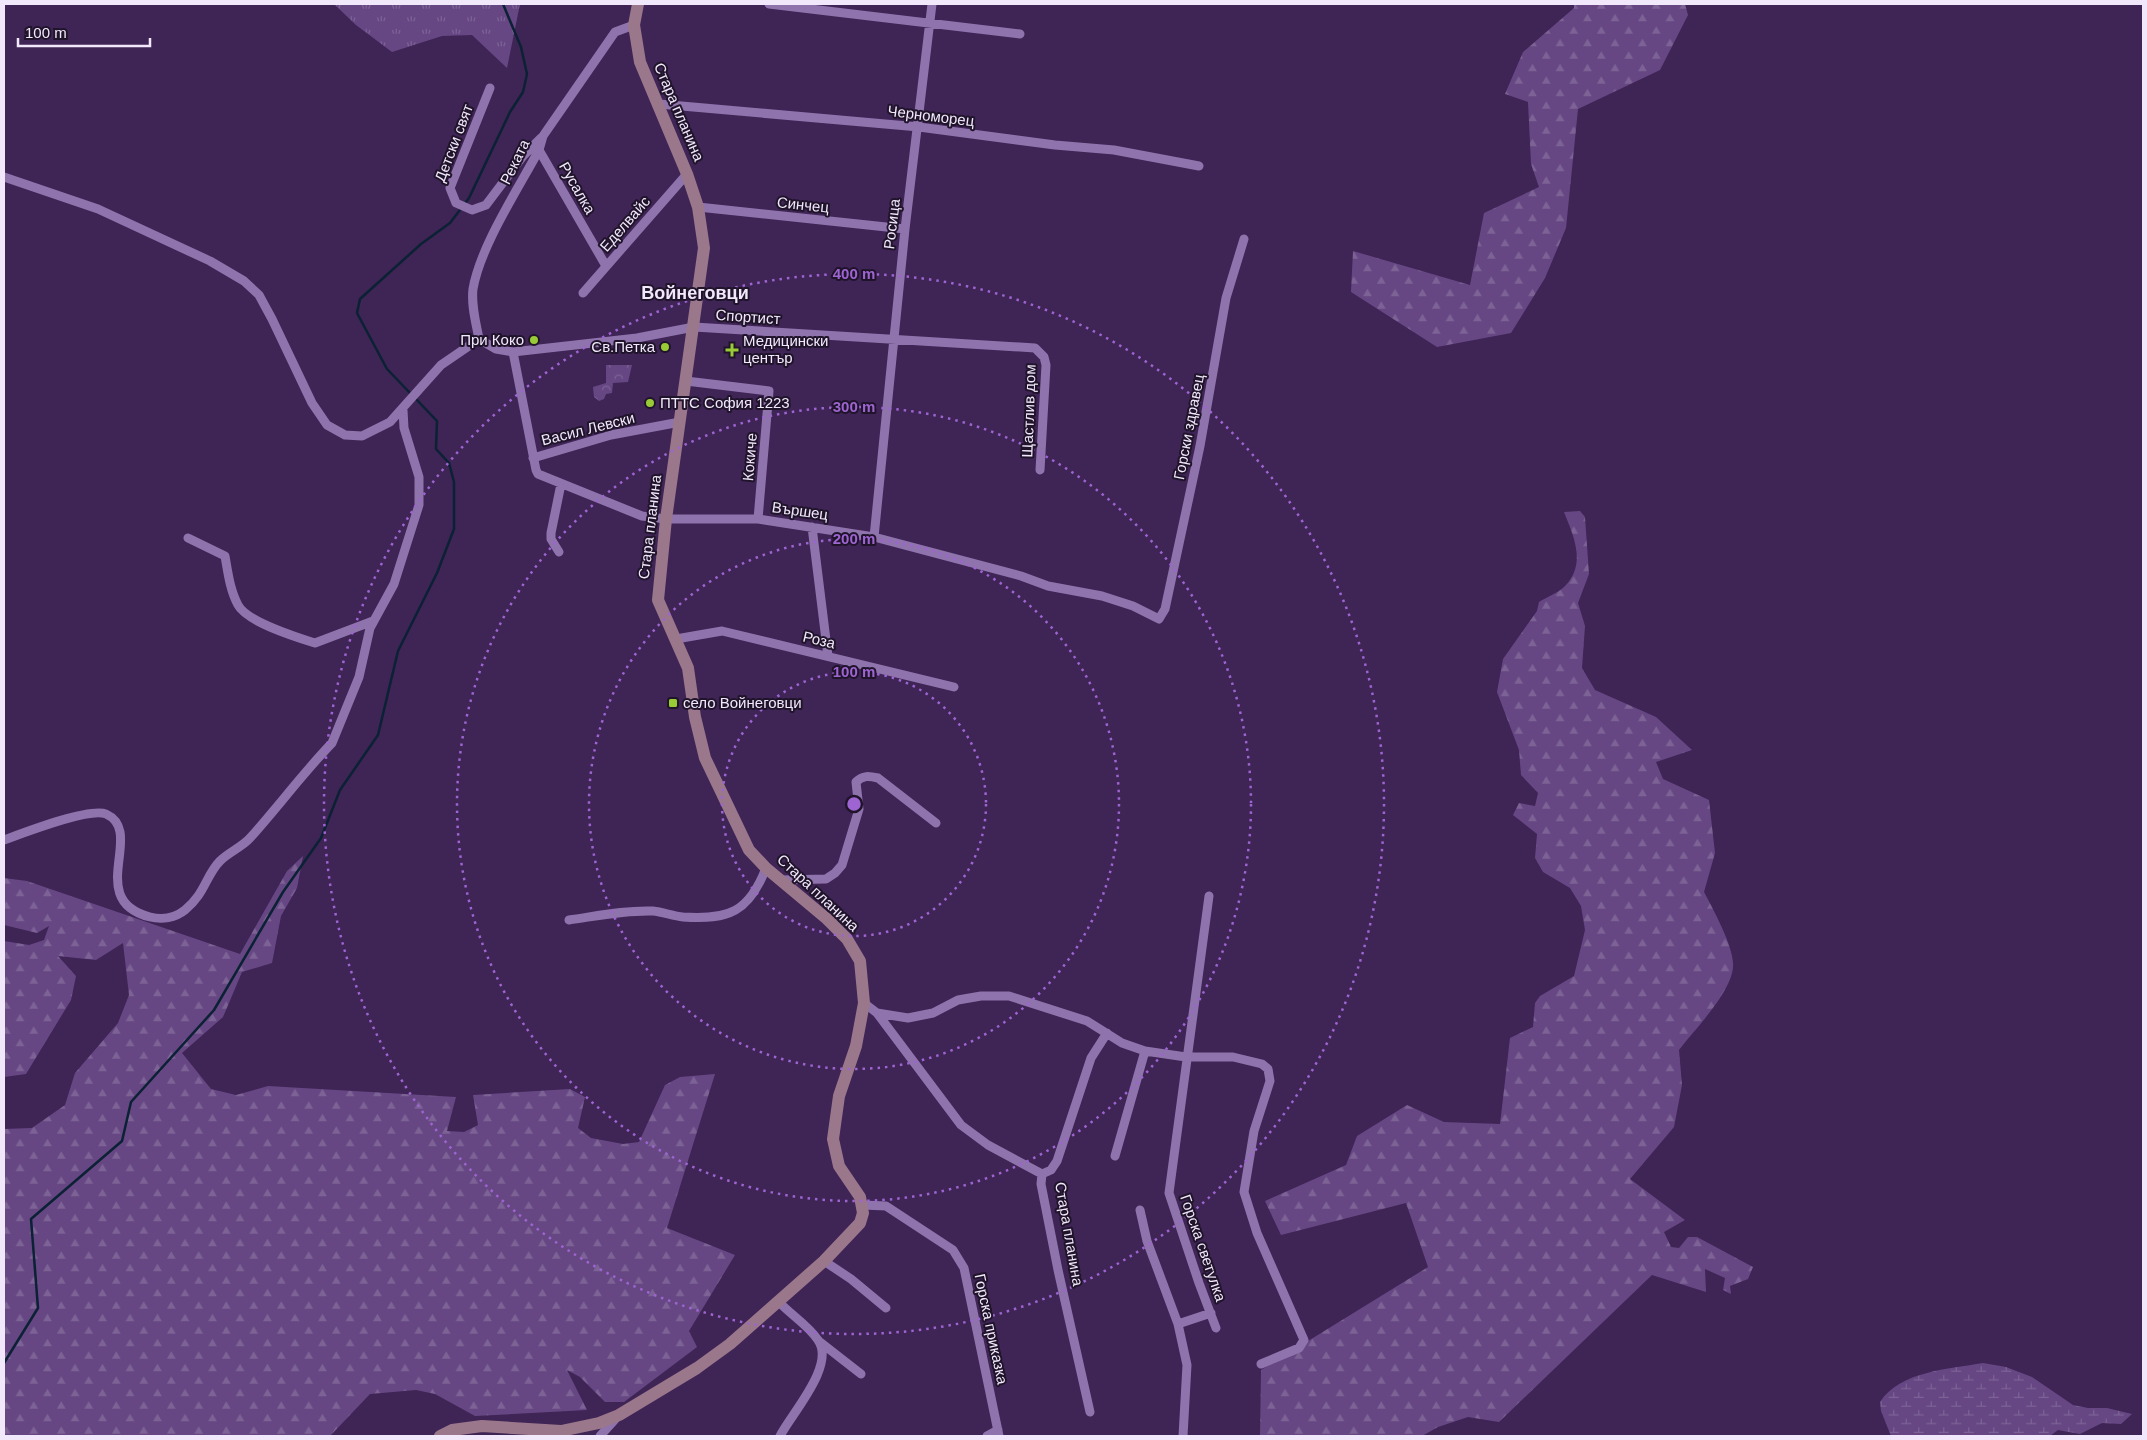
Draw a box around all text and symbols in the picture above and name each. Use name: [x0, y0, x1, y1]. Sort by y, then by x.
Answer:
scale bar: [18, 15, 150, 47]
text: 100 m: [25, 24, 67, 41]
street label: Стара планина: [651, 60, 708, 164]
street label: Детски свят: [431, 102, 476, 184]
street label: Черноморец: [887, 102, 976, 129]
street label: Реката: [496, 136, 533, 187]
street label: Русалка: [556, 159, 599, 217]
street label: Еделвайс: [596, 192, 653, 255]
street label: Синчец: [776, 193, 830, 216]
street label: Росица: [880, 197, 903, 250]
text: 400 m: [833, 265, 875, 282]
district label: Войнеговци: [641, 283, 749, 303]
street label: Спортист: [715, 306, 781, 327]
place label: При Коко: [460, 331, 524, 348]
place label: Медицински център: [743, 332, 829, 366]
marker: При Коко: [528, 334, 540, 346]
place label: Св.Петка: [591, 338, 656, 355]
marker: Св.Петка: [659, 341, 671, 353]
marker: Медицински център: [725, 343, 739, 357]
street label: Щастлив дом: [1018, 364, 1039, 458]
street label: Горски здравец: [1170, 372, 1207, 481]
place label: ПТТС София 1223: [660, 394, 790, 411]
marker: ПТТС София 1223: [644, 397, 656, 409]
text: 300 m: [833, 398, 875, 415]
street label: Васил Левски: [539, 409, 636, 448]
street label: Кокиче: [739, 432, 760, 482]
street label: Стара планина: [635, 473, 664, 580]
street label: Вършец: [771, 498, 830, 523]
text: 200 m: [833, 530, 875, 547]
street label: Роза: [801, 628, 838, 652]
text: 100 m: [833, 663, 875, 680]
place label: село Войнеговци: [683, 694, 802, 711]
marker: село Войнеговци: [667, 697, 679, 709]
centre of rings: [845, 795, 863, 813]
street label: Стара планина: [774, 851, 863, 935]
street label: Стара планина: [1052, 1181, 1087, 1288]
street label: Горска светулка: [1177, 1192, 1230, 1304]
street label: Горска приказка: [971, 1272, 1012, 1386]

